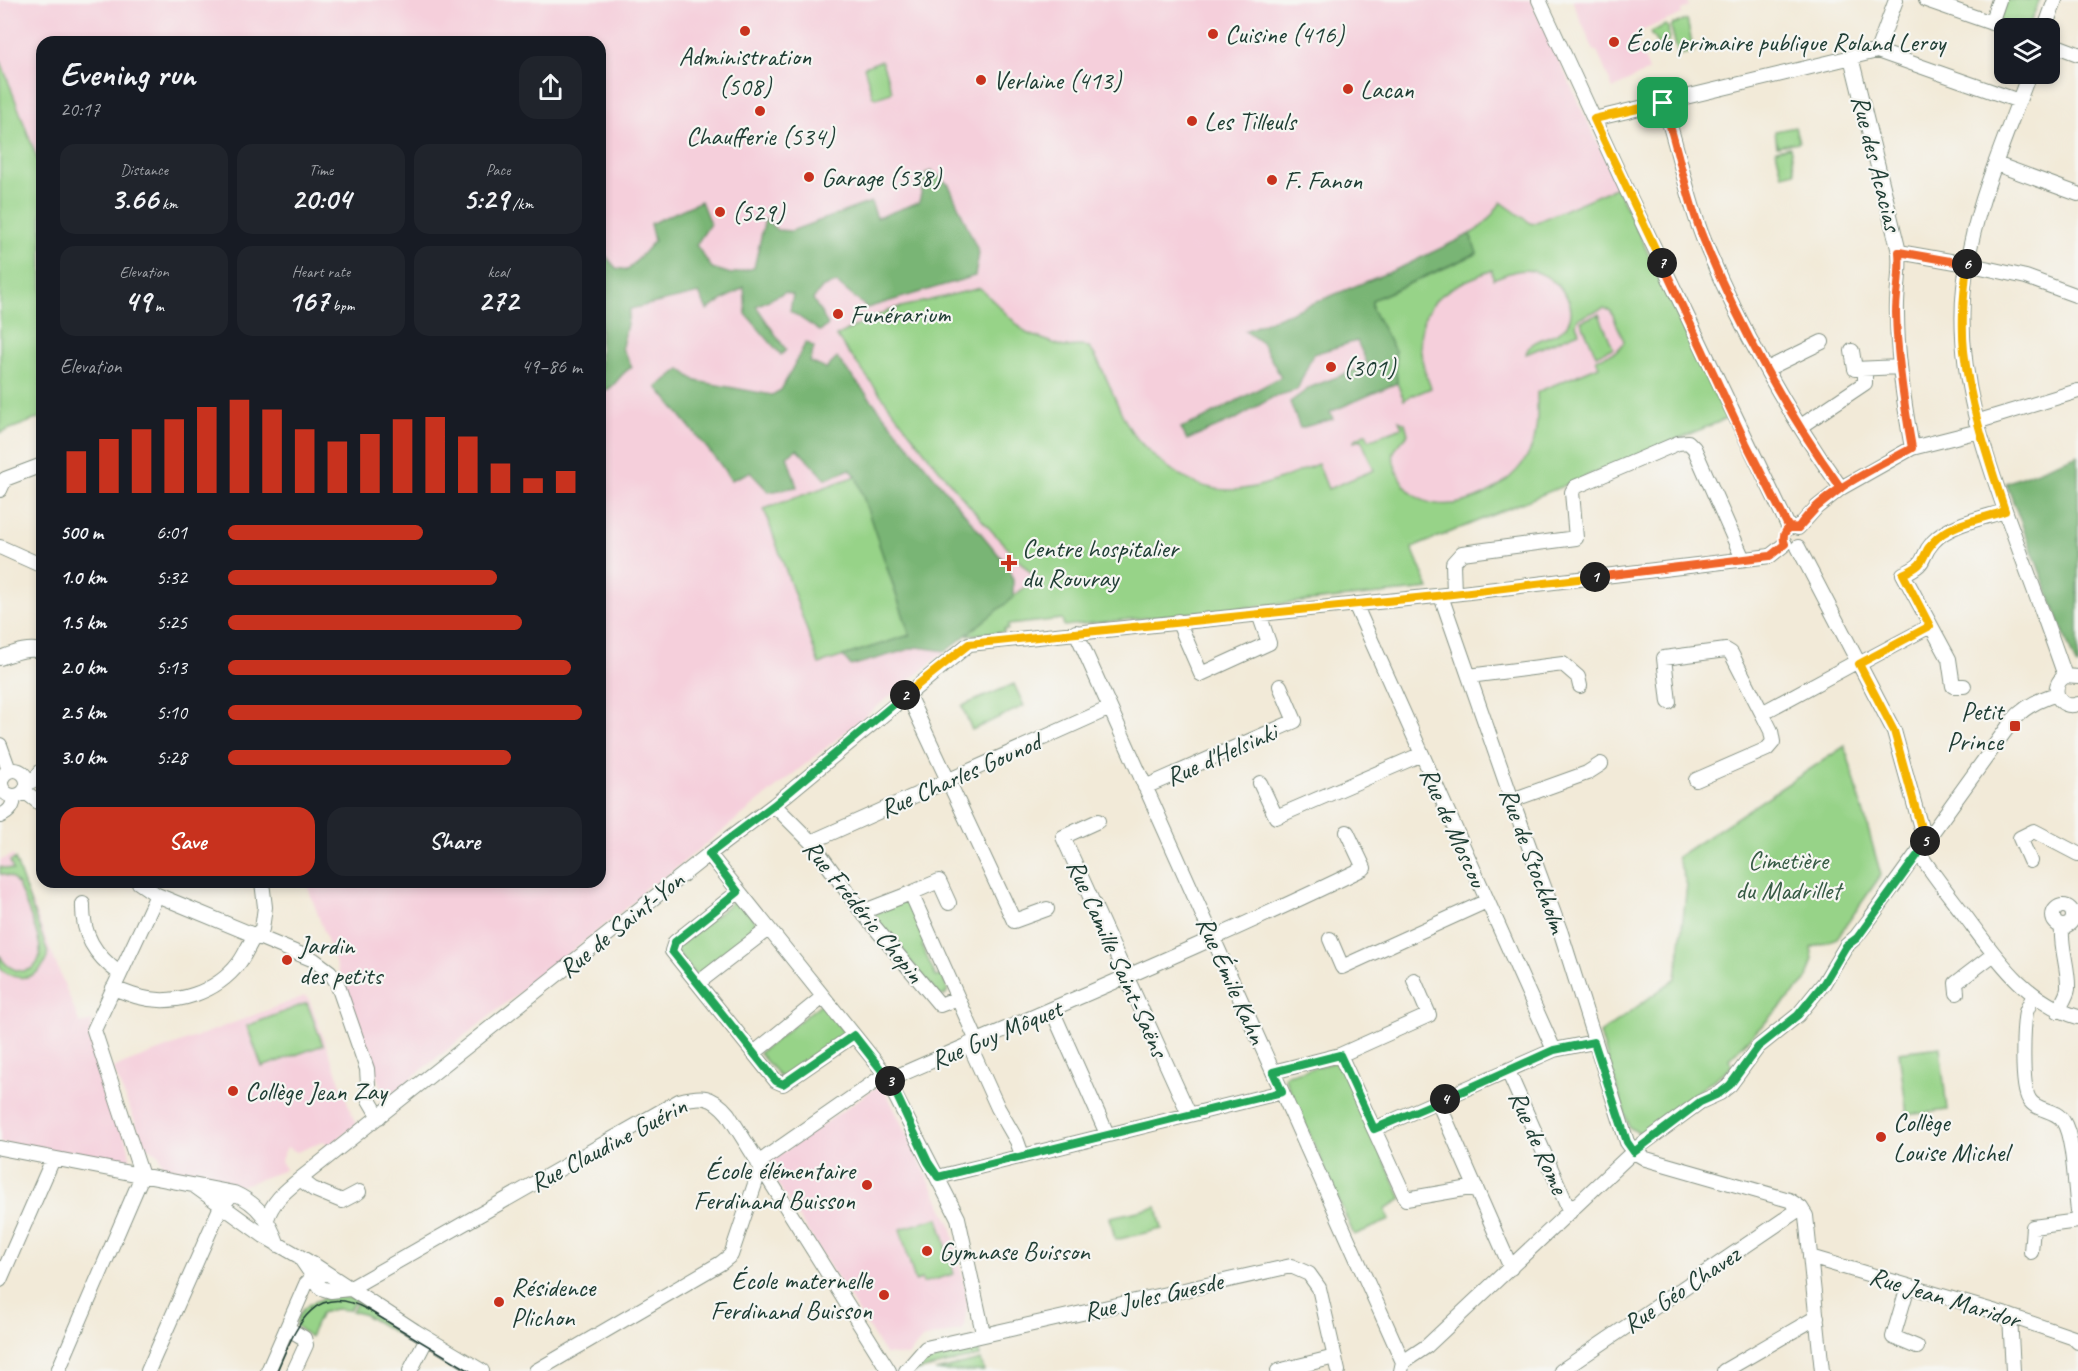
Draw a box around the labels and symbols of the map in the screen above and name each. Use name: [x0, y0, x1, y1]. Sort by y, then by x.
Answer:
place label: Cuisine (416): [1225, 18, 1345, 51]
marker: Administration (508): [738, 24, 752, 38]
place label: École primaire publique Roland Leroy: [1626, 26, 1947, 59]
marker: Cuisine (416): [1206, 27, 1220, 41]
marker: École primaire publique Roland Leroy: [1607, 35, 1621, 49]
place label: Administration (508): [679, 40, 812, 103]
place label: Verlaine (413): [993, 64, 1123, 97]
marker: Verlaine (413): [974, 73, 988, 87]
place label: Lacan: [1360, 73, 1414, 106]
pin: [1637, 77, 1688, 128]
marker: Lacan: [1341, 82, 1355, 96]
street label: Rue des Acacias: [1844, 92, 1910, 237]
marker: Chaufferie (534): [753, 104, 767, 118]
place label: Les Tilleuls: [1204, 105, 1298, 138]
marker: Les Tilleuls: [1185, 114, 1199, 128]
place label: Chaufferie (534): [686, 120, 835, 153]
place label: Garage (538): [821, 161, 942, 194]
place label: F. Fanon: [1284, 164, 1363, 197]
marker: Garage (538): [802, 170, 816, 184]
marker: F. Fanon: [1265, 173, 1279, 187]
place label: (529): [732, 196, 786, 229]
marker: (529): [713, 205, 727, 219]
pin: 7: [1647, 248, 1677, 278]
pin: 6: [1952, 249, 1982, 279]
place label: Funérarium: [850, 298, 952, 331]
marker: Funérarium: [831, 307, 845, 321]
place label: (301): [1343, 351, 1397, 384]
marker: (301): [1324, 360, 1338, 374]
place label: Centre hospitalier du Rouvray: [1022, 532, 1181, 595]
marker: Centre hospitalier du Rouvray: [1000, 554, 1018, 572]
pin: 1: [1580, 562, 1610, 592]
pin: 2: [890, 680, 920, 710]
place label: Petit Prince: [1947, 695, 2005, 758]
street label: Rue d'Helsinki: [1160, 714, 1285, 794]
marker: Petit Prince: [2008, 719, 2022, 733]
street label: Rue Charles Gounod: [875, 724, 1049, 826]
street label: Rue de Moscou: [1412, 762, 1495, 894]
street label: Rue de Stockholm: [1492, 783, 1576, 940]
pin: 5: [1910, 826, 1940, 856]
street label: Rue Frédéric Chopin: [796, 833, 932, 990]
park label: Cimetière du Madrillet: [1735, 844, 1844, 907]
street label: Rue Camille Saint-Saëns: [1059, 854, 1177, 1064]
street label: Rue de Saint-Yon: [552, 863, 692, 985]
street label: Rue Émile Kahn: [1189, 911, 1275, 1050]
place label: Jardin des petits: [297, 929, 384, 992]
marker: Jardin des petits: [280, 953, 294, 967]
street label: Rue Guy Môquet: [926, 991, 1069, 1077]
pin: 3: [875, 1066, 905, 1096]
place label: Collège Jean Zay: [245, 1075, 389, 1108]
marker: Collège Jean Zay: [226, 1084, 240, 1098]
pin: 4: [1430, 1084, 1460, 1114]
street label: Rue de Rome: [1501, 1085, 1577, 1200]
street label: Rue Claudine Guérin: [524, 1089, 693, 1200]
place label: Collège Louise Michel: [1893, 1106, 2013, 1169]
marker: Collège Louise Michel: [1874, 1130, 1888, 1144]
place label: École élémentaire Ferdinand Buisson: [694, 1154, 858, 1217]
marker: École élémentaire Ferdinand Buisson: [860, 1178, 874, 1192]
place label: Gymnase Buisson: [939, 1235, 1091, 1268]
street label: Rue Géo Chavez: [1616, 1237, 1748, 1341]
marker: Gymnase Buisson: [920, 1244, 934, 1258]
street label: Rue Jean Maridor: [1866, 1259, 2027, 1337]
place label: École maternelle Ferdinand Buisson: [711, 1264, 874, 1327]
street label: Rue Jules Guesde: [1080, 1264, 1228, 1329]
place label: Résidence Plichon: [511, 1271, 597, 1334]
marker: École maternelle Ferdinand Buisson: [877, 1288, 891, 1302]
marker: Résidence Plichon: [492, 1295, 506, 1309]

